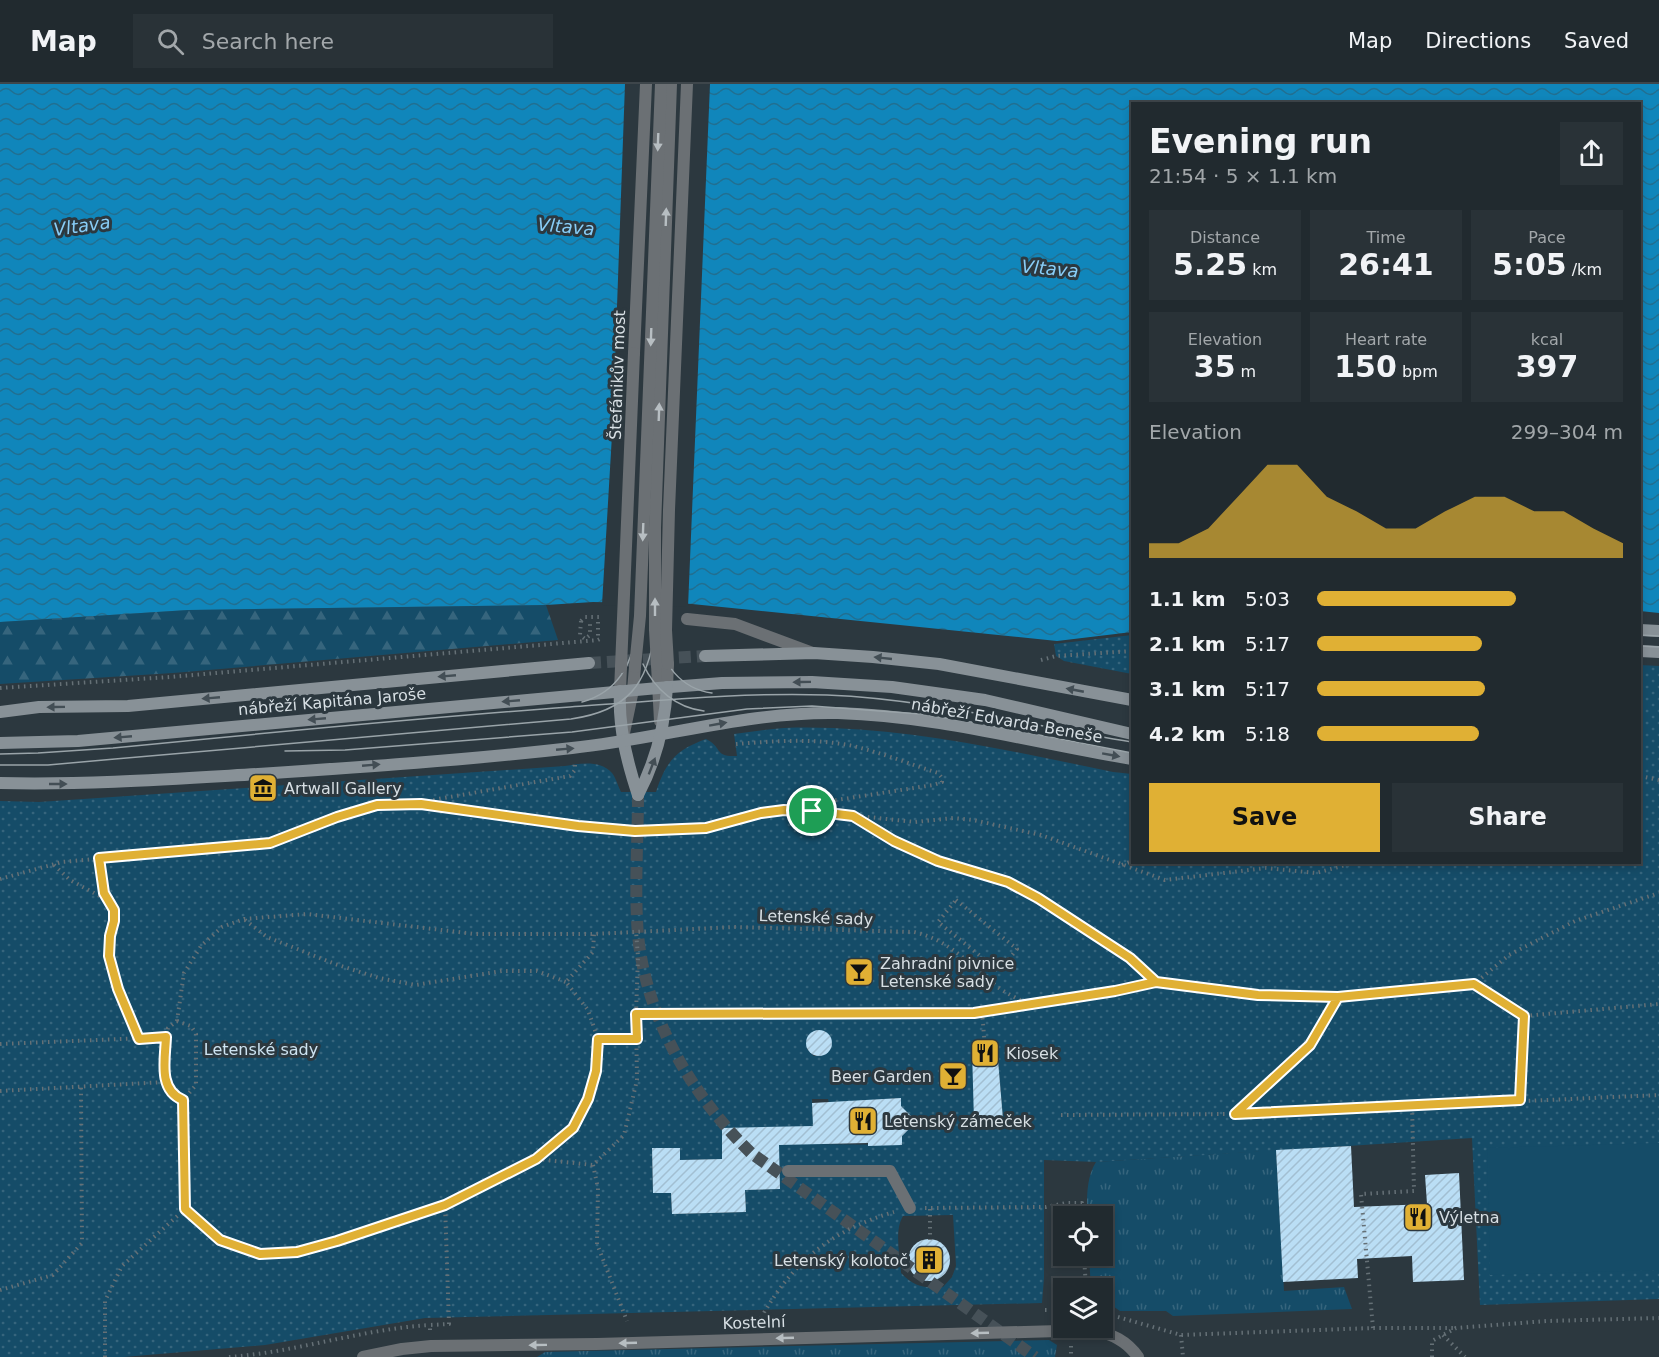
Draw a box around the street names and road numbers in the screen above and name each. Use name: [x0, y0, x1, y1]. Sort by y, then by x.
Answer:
street label: Štefánikův most: [606, 310, 629, 440]
street label: nábřeží Kapitána Jaroše: [237, 684, 427, 719]
street label: nábřeží Edvarda Beneše: [910, 694, 1104, 747]
street label: Letenské sady: [758, 906, 874, 929]
street label: Kostelní: [722, 1312, 786, 1333]

